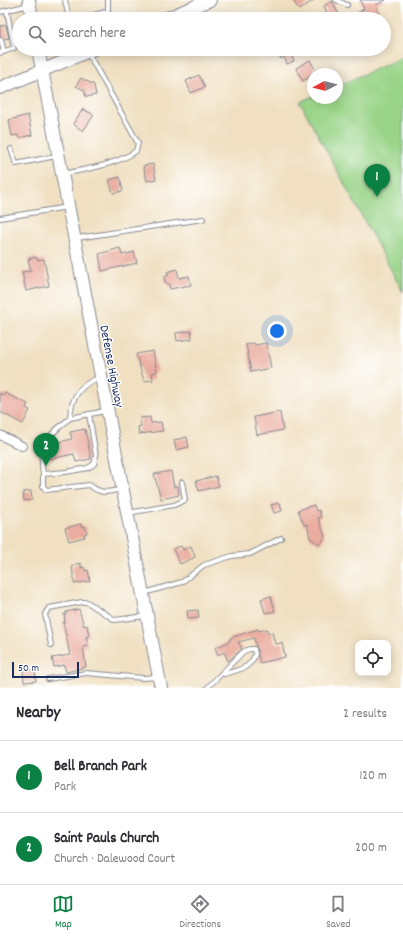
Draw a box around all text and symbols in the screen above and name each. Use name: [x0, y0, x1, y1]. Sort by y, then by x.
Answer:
search box: [12, 12, 391, 56]
icon: search: [26, 23, 48, 45]
text: Search here: [58, 23, 126, 45]
north arrow: [307, 68, 343, 104]
pin: 1: [364, 164, 390, 197]
your location: [267, 321, 287, 341]
street label: Defense Highway: [93, 324, 128, 410]
pin: 2: [33, 433, 59, 466]
map controls: [355, 640, 391, 676]
button: locate: [355, 640, 391, 676]
scale bar: [12, 660, 79, 679]
text: 50 m: [18, 661, 39, 677]
text: Nearby: [16, 702, 60, 726]
text: 2 results: [343, 705, 387, 724]
text: Bell Branch Park: [54, 756, 147, 778]
text: 1: [28, 767, 30, 786]
text: 120 m: [359, 767, 387, 786]
text: Park: [54, 778, 76, 797]
text: Saint Pauls Church: [54, 828, 159, 850]
text: 2: [26, 839, 32, 858]
text: 200 m: [355, 839, 387, 858]
text: Church · Dalewood Court: [54, 850, 175, 869]
tab: Map: [52, 893, 74, 933]
tab: Directions: [179, 893, 221, 933]
tab: Saved: [326, 893, 351, 933]

